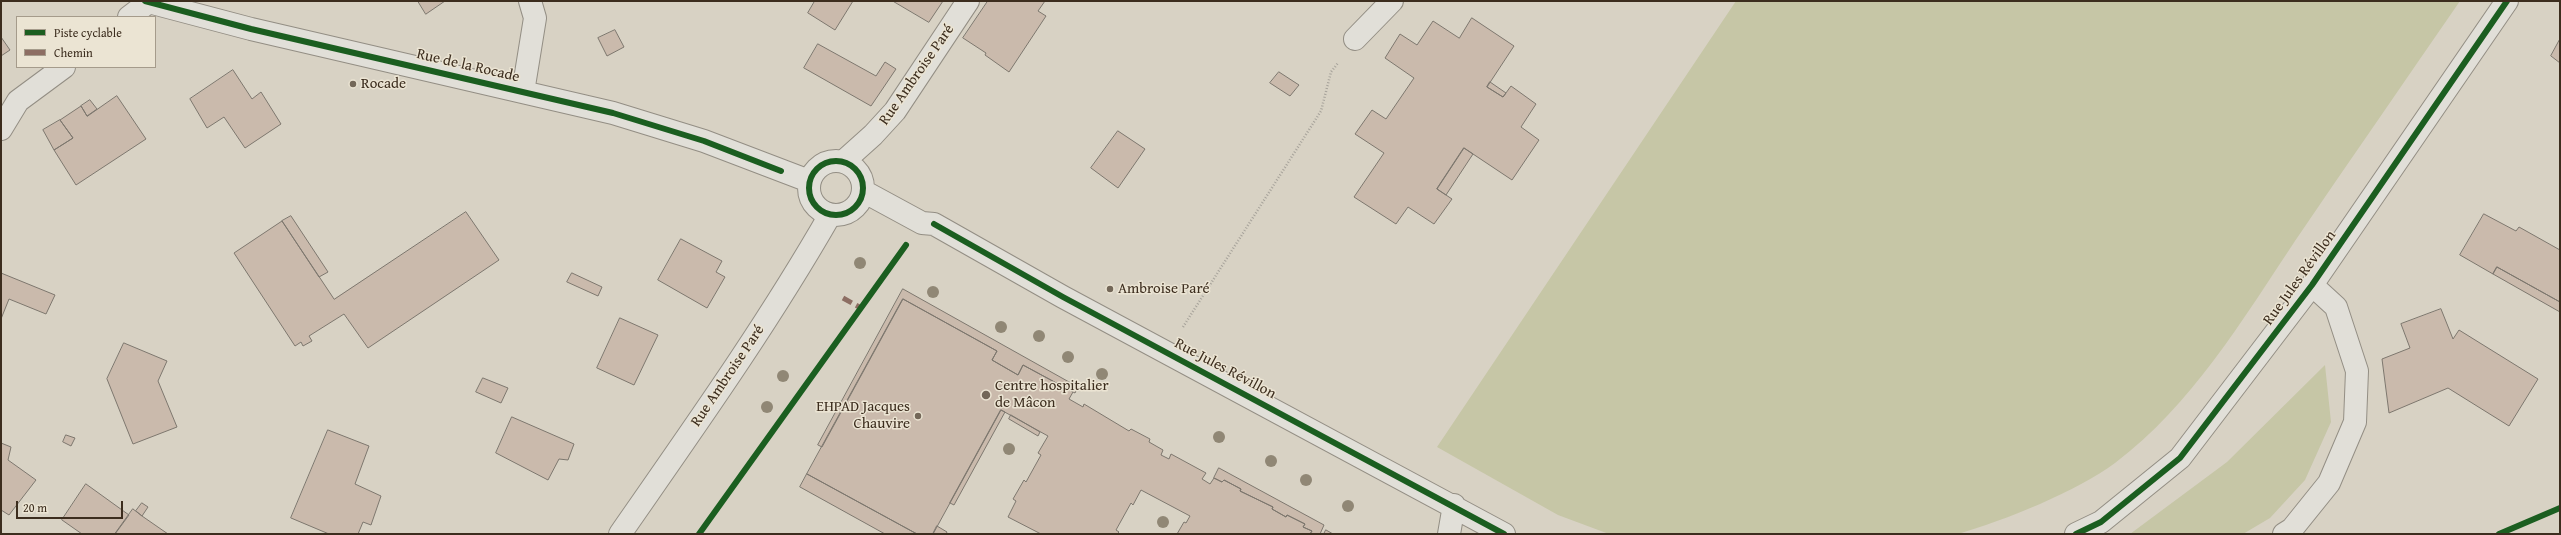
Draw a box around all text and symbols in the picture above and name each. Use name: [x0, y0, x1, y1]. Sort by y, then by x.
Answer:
legend: [16, 16, 156, 68]
street label: Rue Ambroise Paré: [876, 21, 958, 129]
text: Piste cyclable: [54, 24, 122, 41]
text: Chemin: [54, 44, 93, 61]
street label: Rue de la Rocade: [415, 45, 521, 87]
place label: Rocade: [361, 75, 406, 93]
marker: Rocade: [348, 79, 358, 89]
street label: Rue Jules Révillon: [2260, 227, 2340, 329]
place label: Ambroise Paré: [1118, 280, 1210, 298]
marker: Ambroise Paré: [1105, 284, 1115, 294]
street label: Rue Ambroise Paré: [687, 322, 769, 430]
street label: Rue Jules Révillon: [1171, 335, 1279, 403]
place label: Centre hospitalier de Mâcon: [995, 377, 1109, 412]
marker: Centre hospitalier de Mâcon: [980, 389, 992, 401]
place label: EHPAD Jacques Chauvire: [816, 398, 910, 433]
marker: EHPAD Jacques Chauvire: [913, 411, 923, 421]
scale bar: [18, 493, 125, 519]
text: 20 m: [23, 499, 47, 516]

